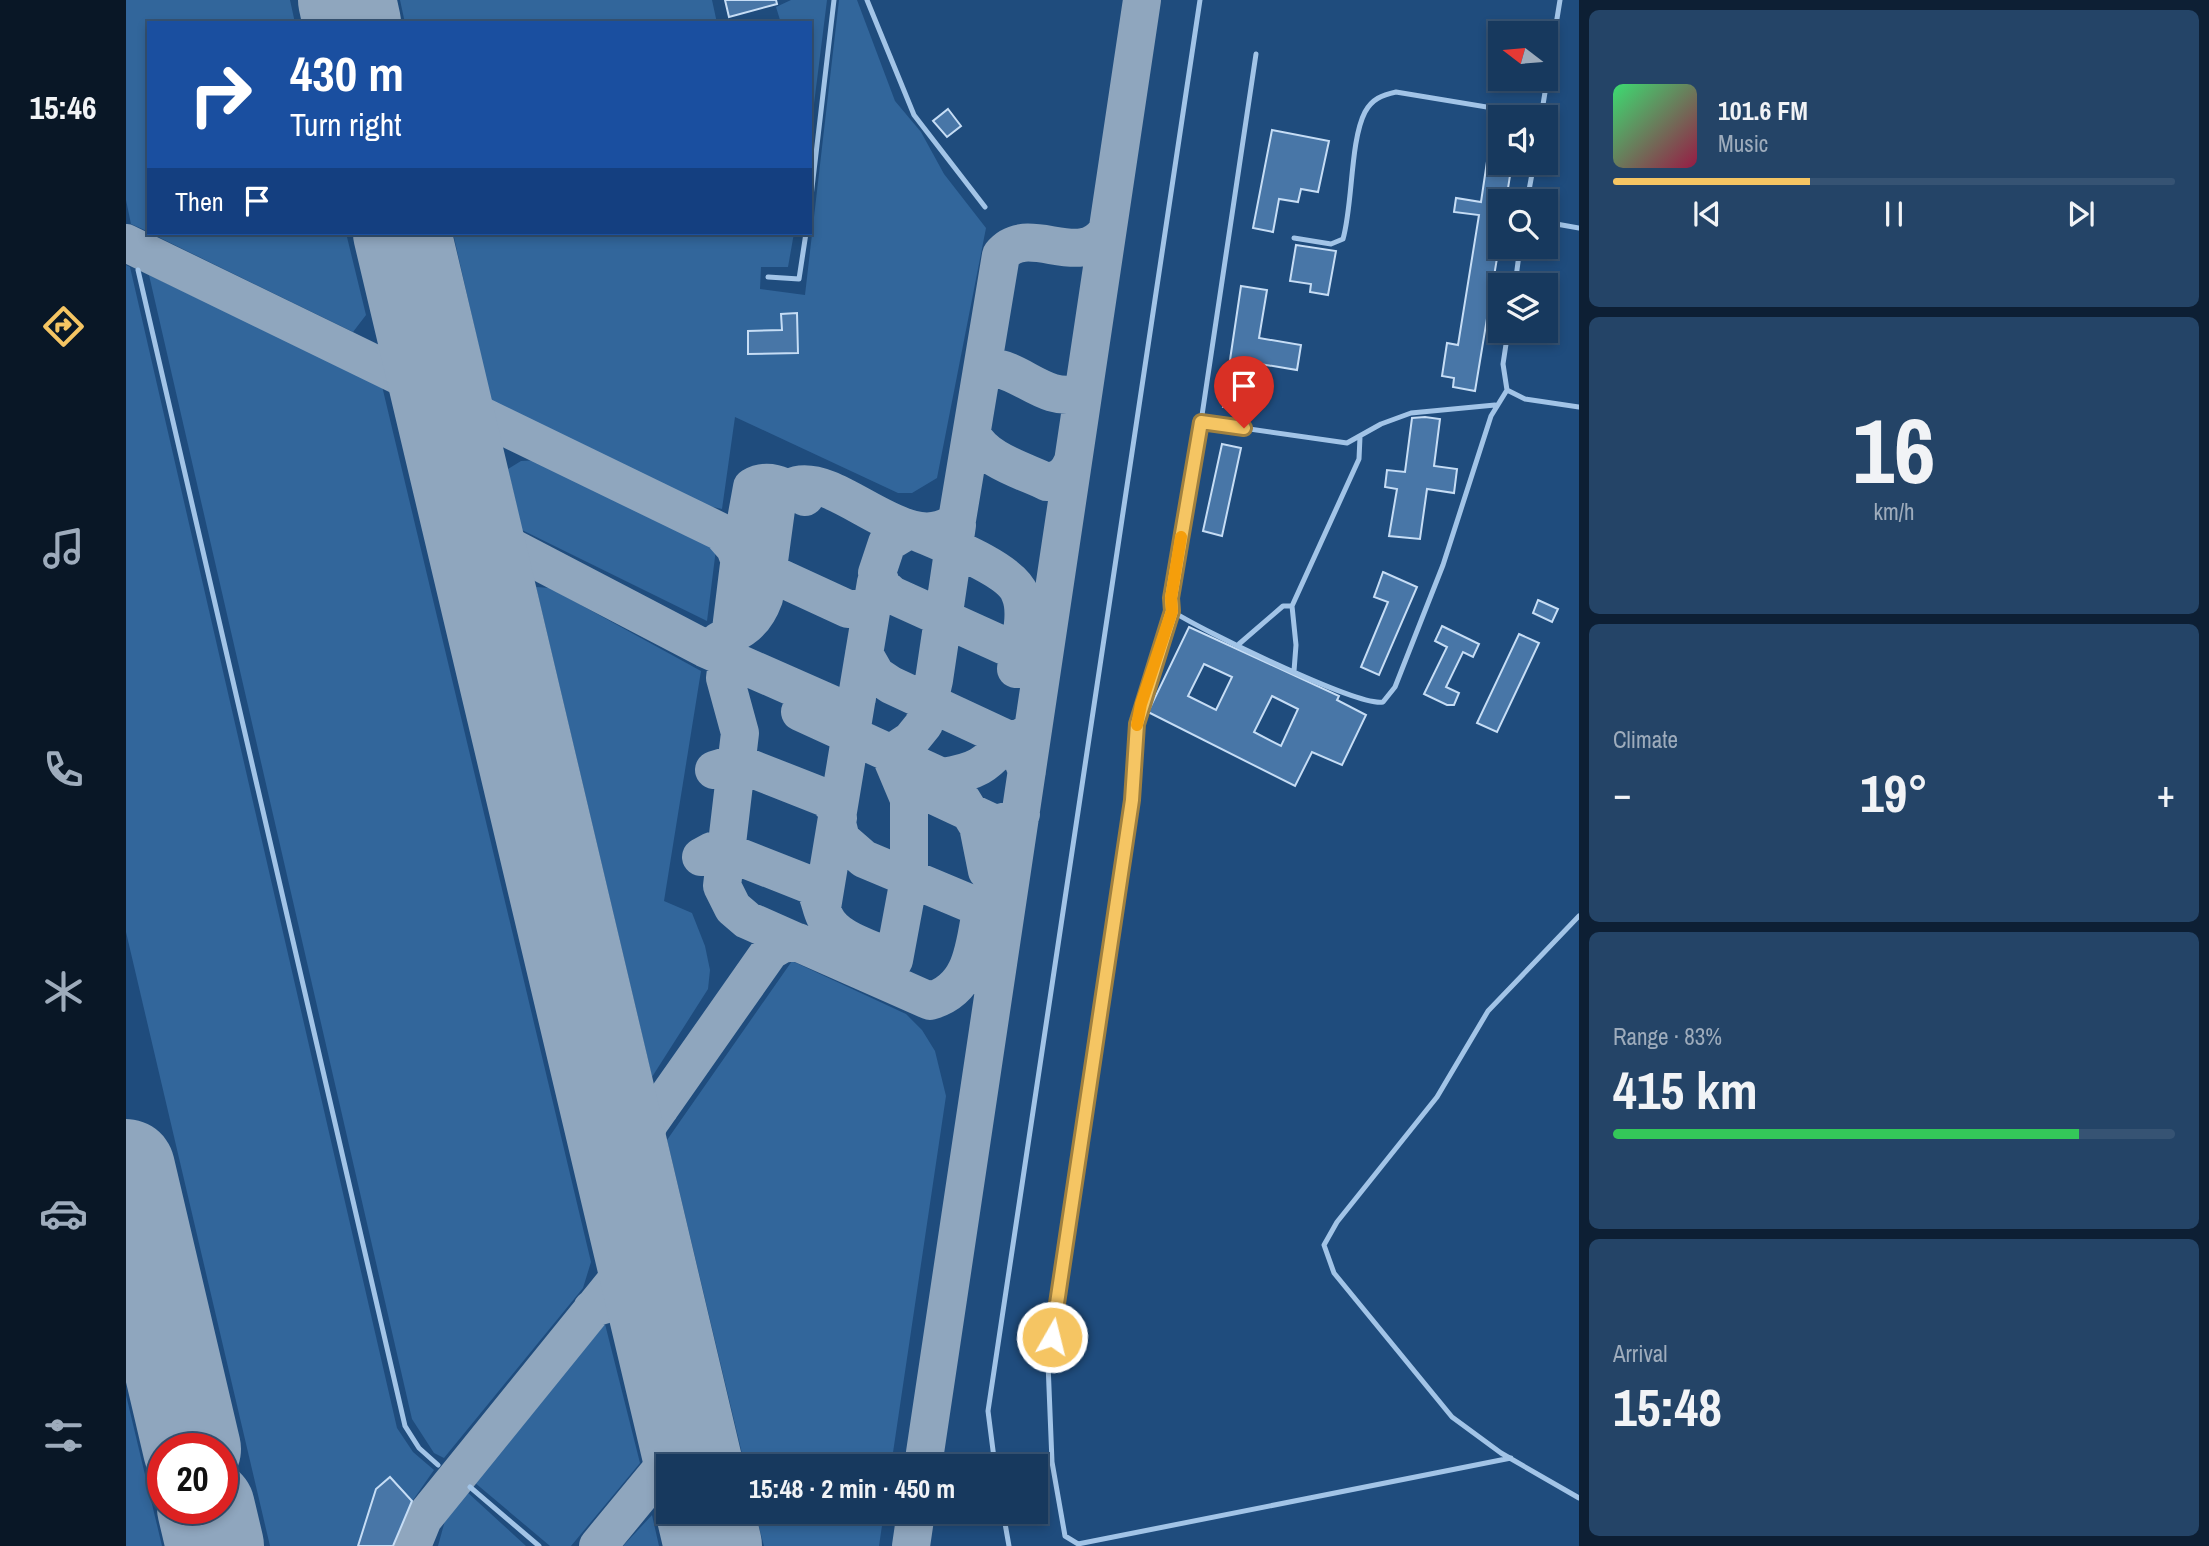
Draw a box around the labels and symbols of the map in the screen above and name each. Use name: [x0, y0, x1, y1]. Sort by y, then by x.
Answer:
north arrow: [1488, 21, 1558, 91]
pin: [1214, 356, 1274, 428]
position arrow: [1015, 1300, 1089, 1374]
speed limit sign: 20: [147, 1433, 238, 1524]

